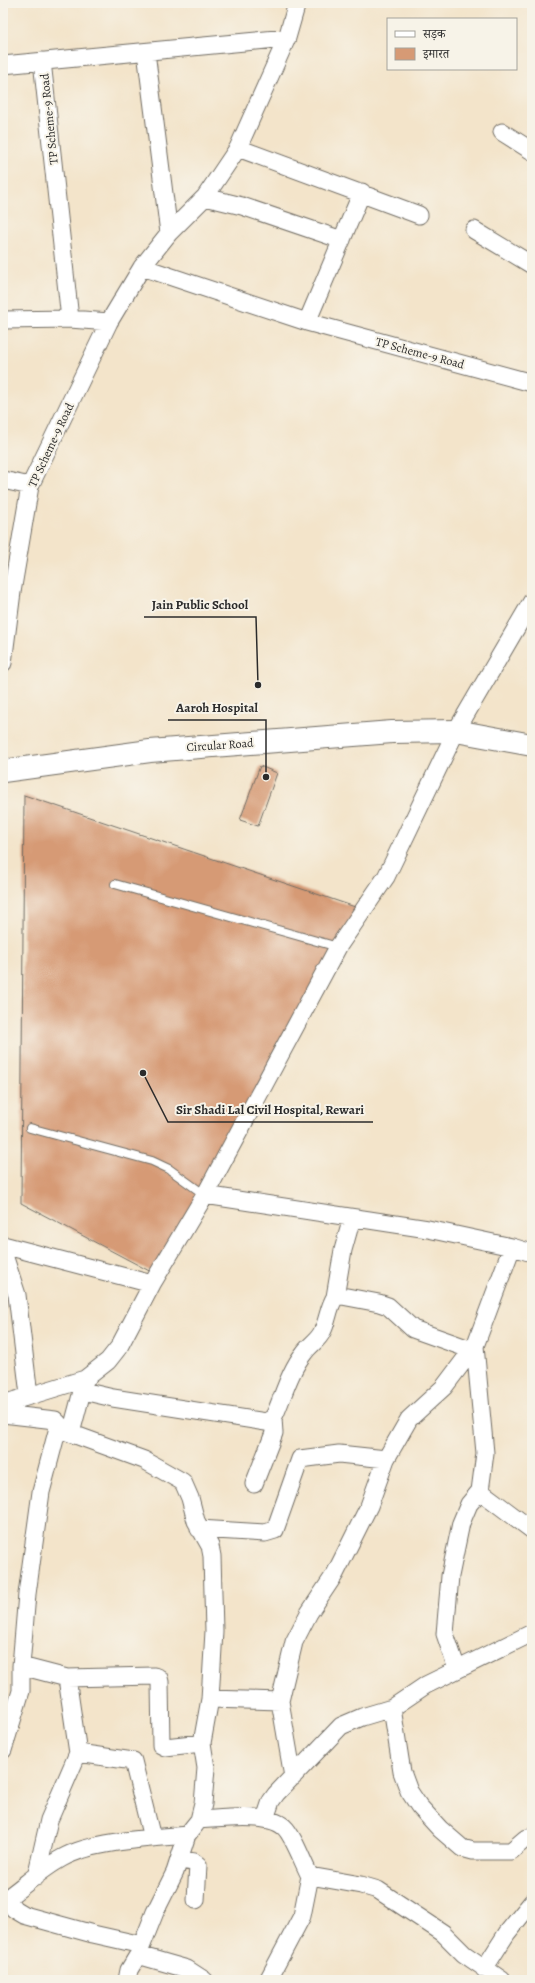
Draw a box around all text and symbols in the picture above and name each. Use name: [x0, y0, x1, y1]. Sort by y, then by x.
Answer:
legend: [387, 18, 517, 70]
text: सड़क: [422, 26, 447, 42]
text: इमारत: [422, 46, 450, 62]
street label: TP Scheme-9 Road: [36, 72, 62, 165]
street label: TP Scheme-9 Road: [374, 333, 467, 373]
street label: TP Scheme-9 Road: [24, 400, 78, 490]
callout: Jain Public School: [144, 592, 256, 617]
text: Jain Public School: [152, 596, 249, 613]
callout: Aaroh Hospital: [168, 695, 266, 720]
text: Aaroh Hospital: [175, 699, 259, 716]
street label: Circular Road: [186, 735, 255, 755]
callout: Sir Shadi Lal Civil Hospital, Rewari: [168, 1097, 373, 1122]
text: Sir Shadi Lal Civil Hospital, Rewari: [176, 1101, 364, 1118]

